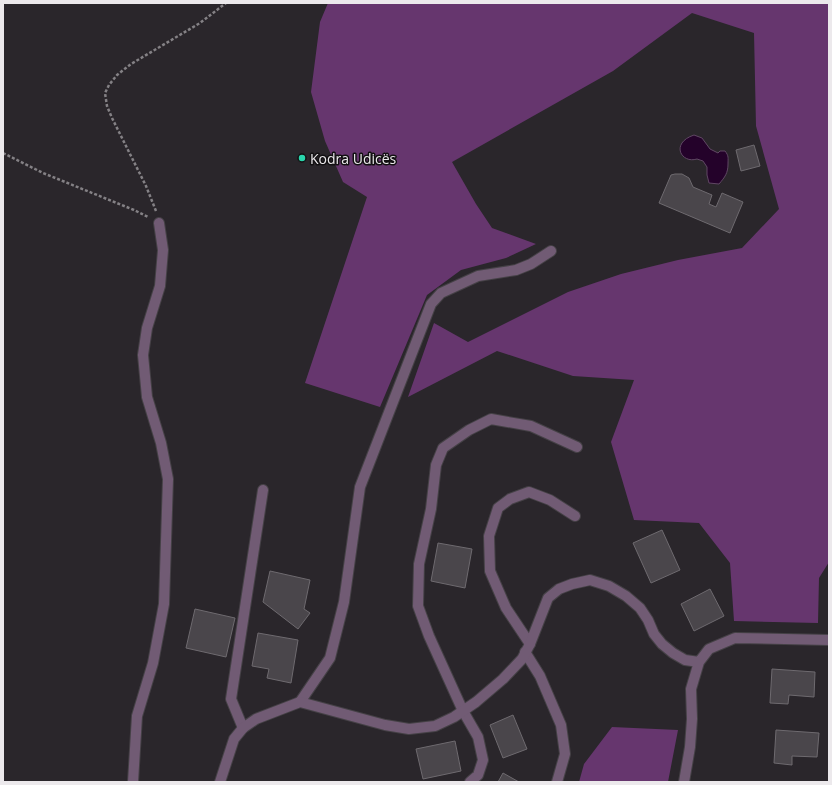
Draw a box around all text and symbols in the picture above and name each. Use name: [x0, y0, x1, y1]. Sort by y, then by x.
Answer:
place label: Kodra Udicës: [310, 149, 397, 168]
marker: Kodra Udicës: [297, 153, 307, 163]

